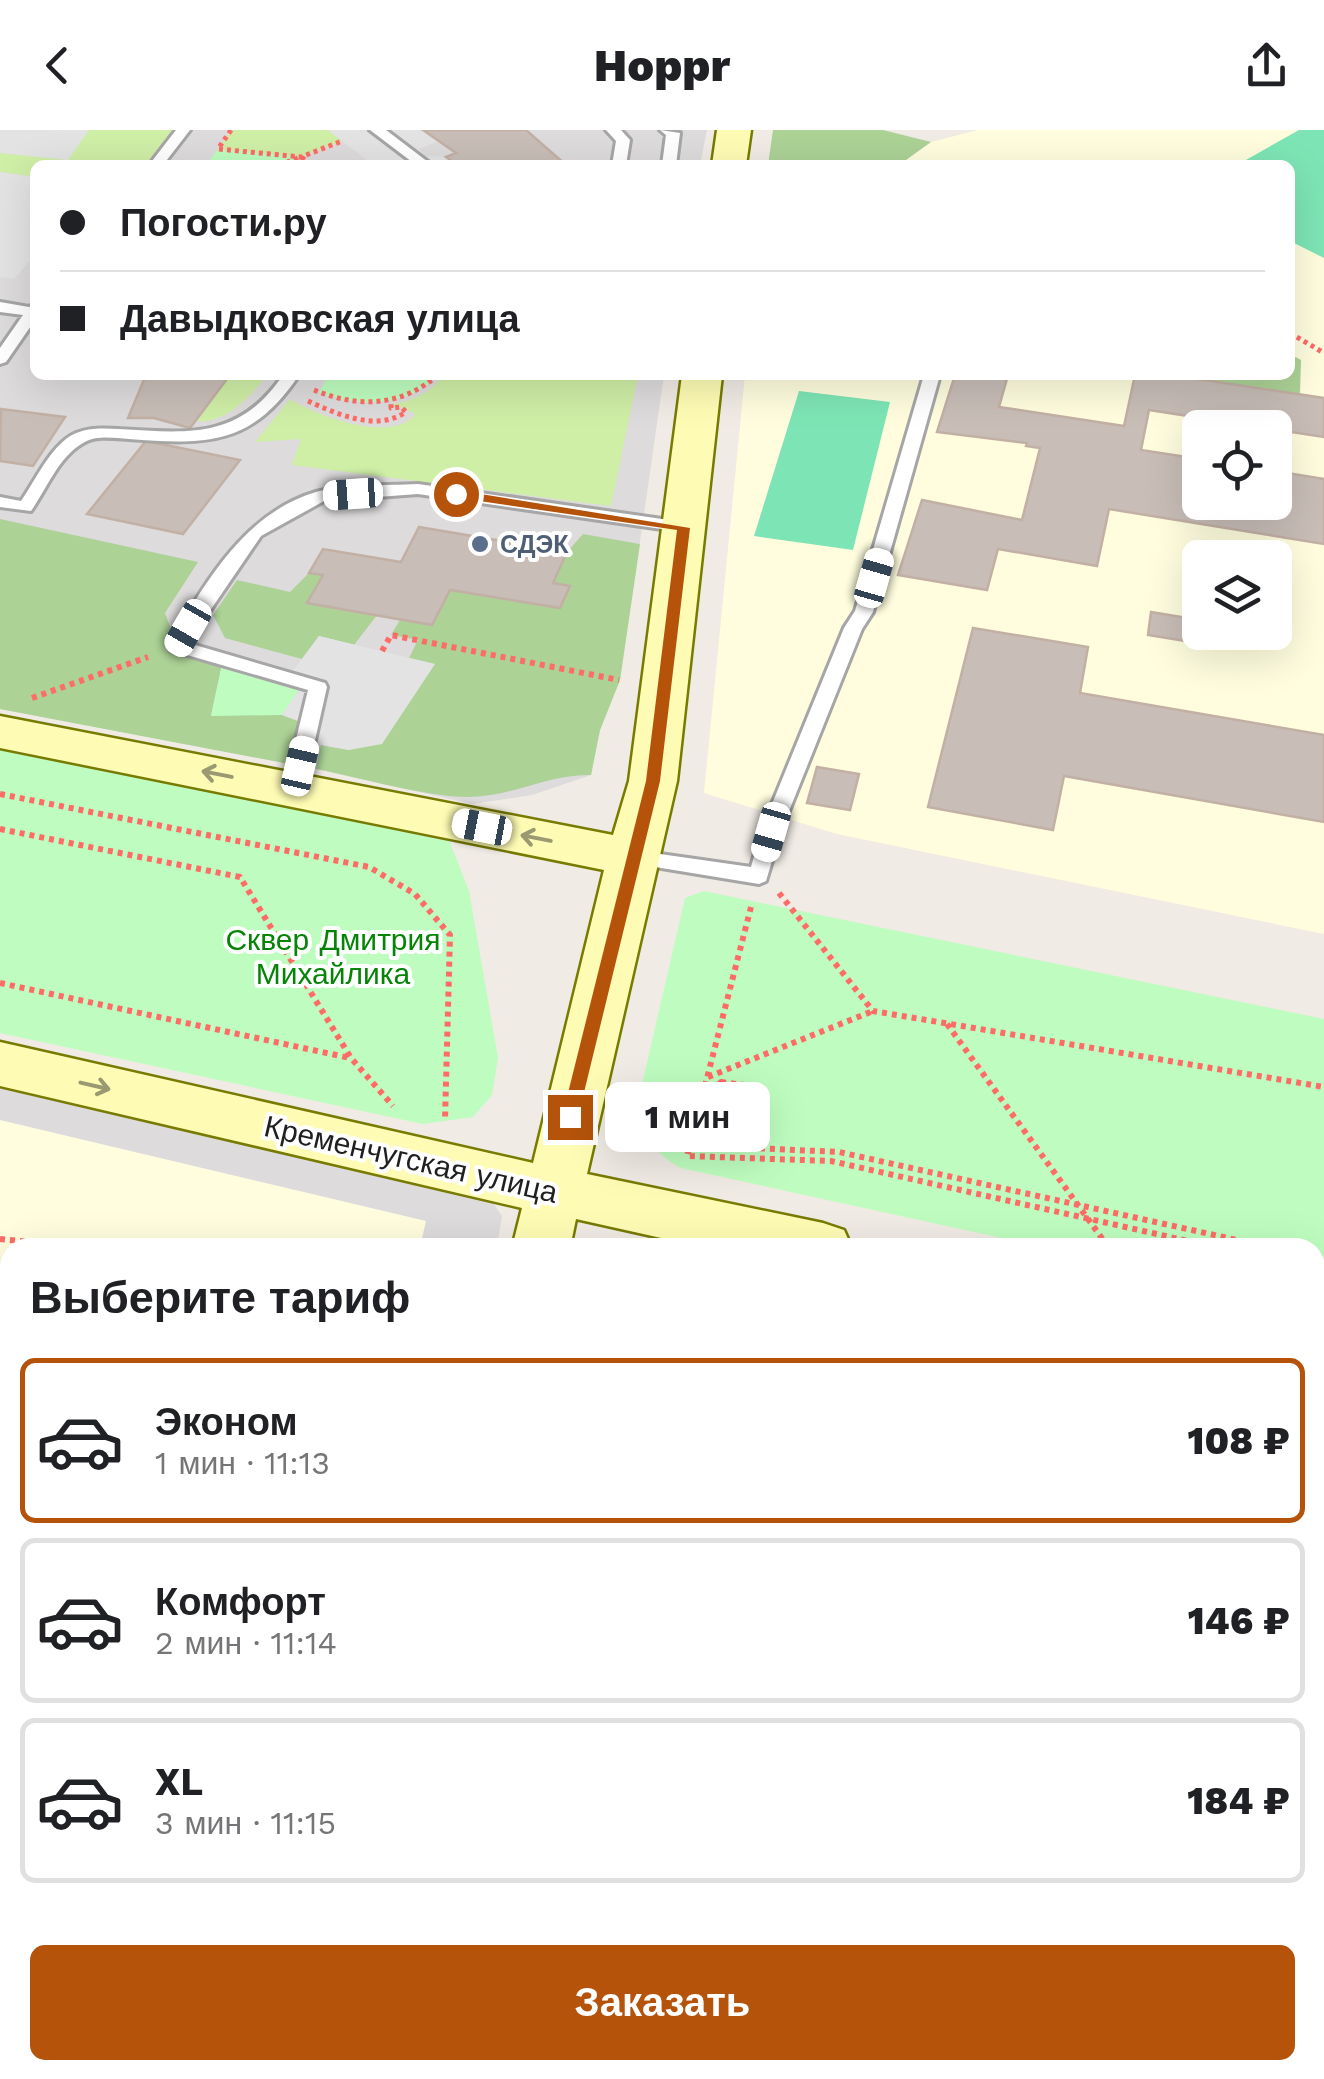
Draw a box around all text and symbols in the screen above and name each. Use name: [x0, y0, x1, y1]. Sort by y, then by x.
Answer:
icon: back: [30, 38, 85, 93]
icon: share: [1239, 38, 1294, 93]
text: Hoppr: [594, 39, 730, 92]
text: Погости.ру: [120, 201, 327, 245]
text: Давыдковская улица: [120, 297, 520, 341]
map controls: [1182, 410, 1292, 650]
button: locate: [1182, 410, 1292, 520]
route start: [434, 472, 479, 517]
car: [322, 477, 384, 511]
place label: СДЭК: [500, 530, 569, 559]
marker: СДЭК: [469, 533, 491, 555]
button: layers: [1182, 540, 1292, 650]
car: [851, 545, 897, 611]
car: [160, 595, 216, 661]
car: [279, 733, 321, 799]
one-way arrow: [202, 763, 234, 782]
car: [748, 799, 794, 865]
car: [450, 807, 514, 847]
one-way arrow: [521, 827, 553, 846]
park label: Сквер Дмитрия Михайлика: [225, 922, 441, 991]
one-way arrow: [78, 1078, 110, 1096]
callout: 1 мин: [605, 1082, 770, 1152]
route end: [548, 1095, 593, 1140]
text: 1 мин: [645, 1098, 730, 1136]
street label: Кременчугская улица: [261, 1108, 561, 1210]
text: Выберите тариф: [30, 1271, 410, 1324]
icon: car: [35, 1396, 125, 1486]
text: Эконом: [155, 1400, 298, 1444]
text: 108 ₽: [1188, 1419, 1290, 1463]
text: 1 мин · 11:13: [155, 1444, 330, 1482]
icon: car: [35, 1576, 125, 1666]
text: Комфорт: [155, 1580, 326, 1624]
text: 146 ₽: [1188, 1599, 1290, 1643]
text: 2 мин · 11:14: [155, 1624, 337, 1662]
icon: car: [35, 1756, 125, 1846]
text: XL: [155, 1760, 203, 1804]
text: 184 ₽: [1187, 1779, 1290, 1823]
text: 3 мин · 11:15: [155, 1804, 336, 1842]
button: Заказать: [30, 1945, 1295, 2060]

